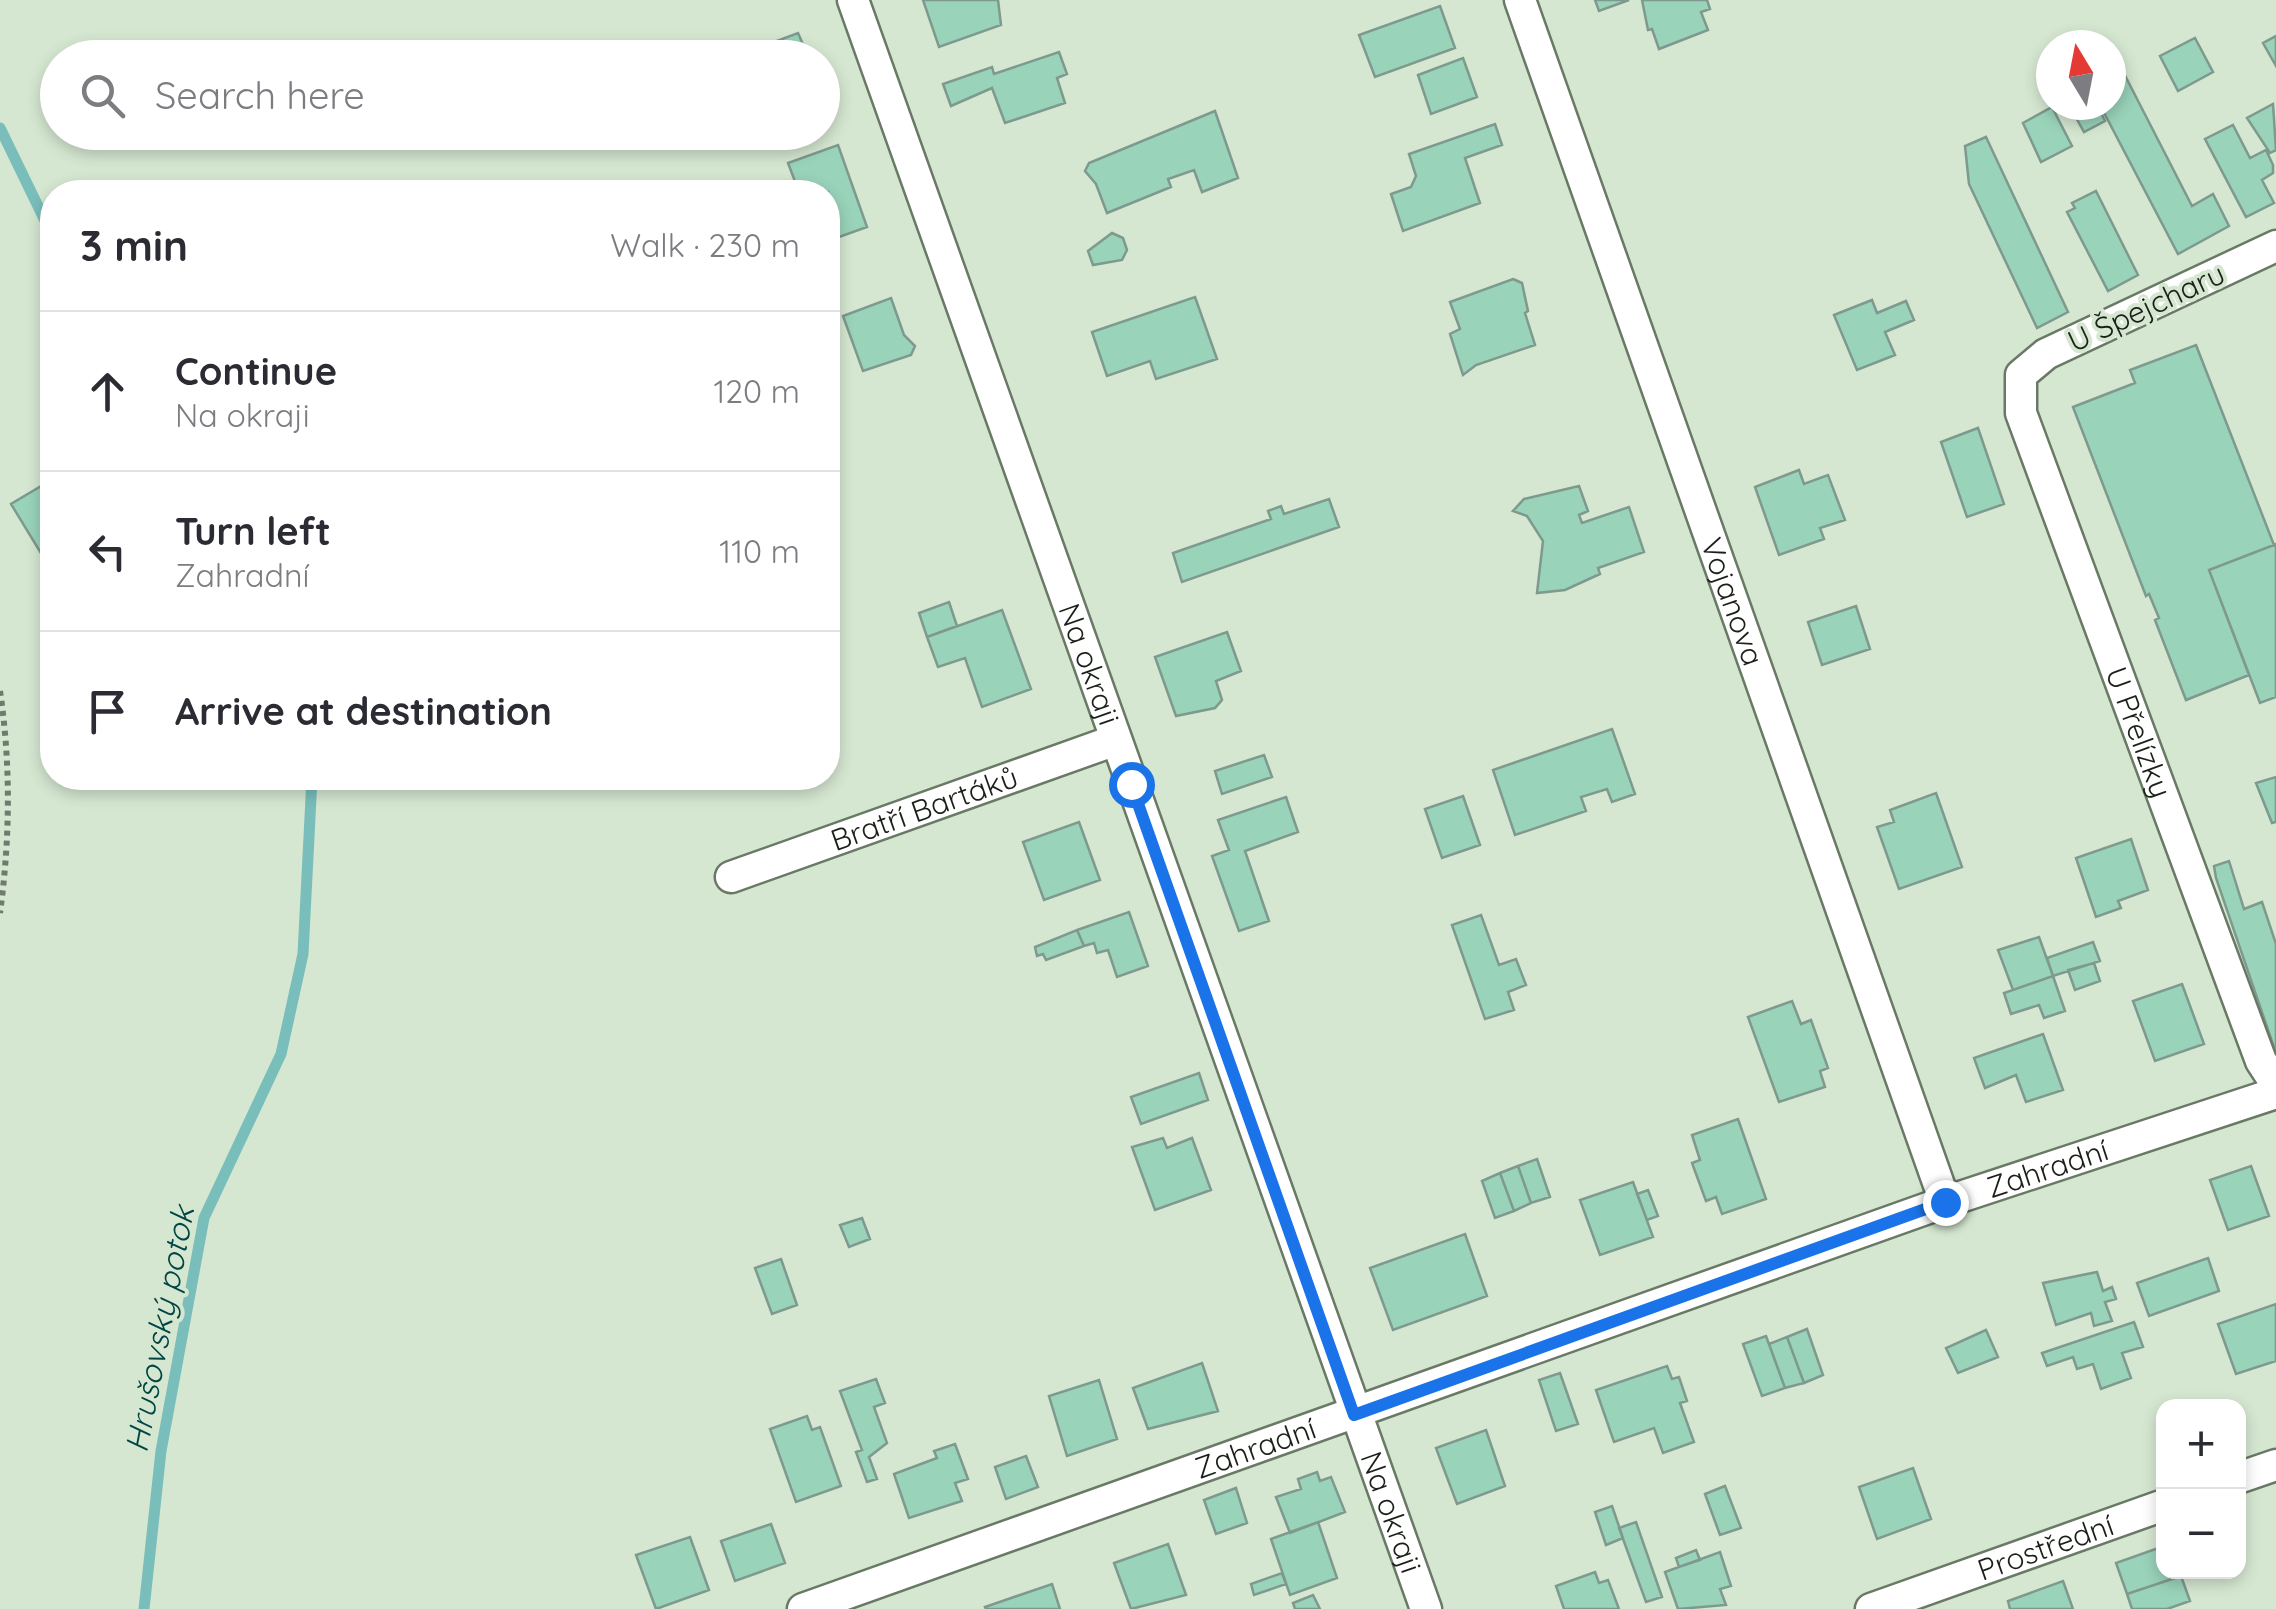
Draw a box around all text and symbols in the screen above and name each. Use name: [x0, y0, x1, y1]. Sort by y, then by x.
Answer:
north arrow: [2036, 30, 2126, 120]
search box: [40, 40, 840, 150]
icon: search: [75, 68, 130, 123]
text: Search here: [155, 71, 365, 119]
text: 3 min: [80, 219, 188, 272]
text: Walk · 230 m: [610, 225, 800, 265]
street label: U Špejcharu: [2061, 254, 2231, 360]
text: Continue: [175, 347, 337, 395]
icon: ahead: [80, 364, 135, 419]
text: 120 m: [713, 371, 800, 411]
text: Na okraji: [175, 395, 310, 435]
text: Turn left: [175, 507, 331, 555]
icon: left: [80, 524, 135, 579]
text: 110 m: [719, 531, 800, 571]
street label: Vojanova: [1693, 532, 1773, 671]
text: Zahradní: [175, 555, 309, 595]
street label: Na okraji: [1050, 598, 1129, 730]
street label: U Přelízky: [2098, 661, 2181, 803]
icon: arrive: [80, 684, 135, 739]
text: Arrive at destination: [175, 687, 552, 735]
street label: Bratří Bartáků: [825, 758, 1023, 859]
route start: [1109, 762, 1155, 808]
street label: Zahradní: [1982, 1130, 2114, 1206]
route end: [1923, 1180, 1969, 1226]
water label: Hrušovský potok: [116, 1200, 203, 1455]
map controls: [2156, 1399, 2246, 1579]
button: +: [2156, 1399, 2246, 1489]
street label: Zahradní: [1189, 1409, 1321, 1487]
street label: Na okraji: [1352, 1446, 1431, 1578]
button: −: [2156, 1489, 2246, 1579]
street label: Prostřední: [1972, 1505, 2119, 1589]

